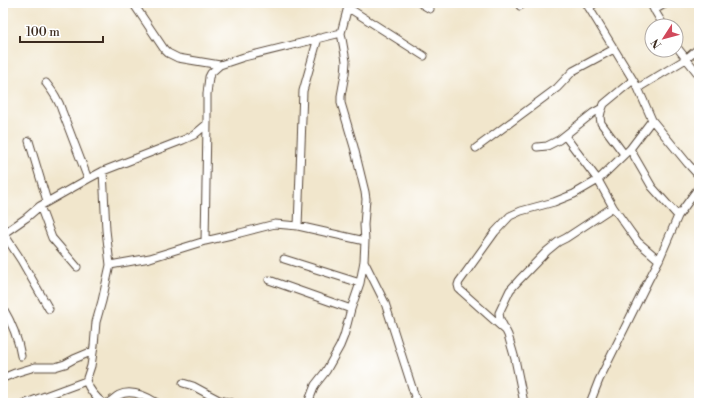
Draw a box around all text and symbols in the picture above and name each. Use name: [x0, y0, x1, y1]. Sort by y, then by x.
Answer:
scale bar: [20, 18, 103, 44]
north arrow: [644, 18, 684, 58]
text: 100 m: [26, 25, 60, 40]
text: N: [648, 35, 665, 51]

